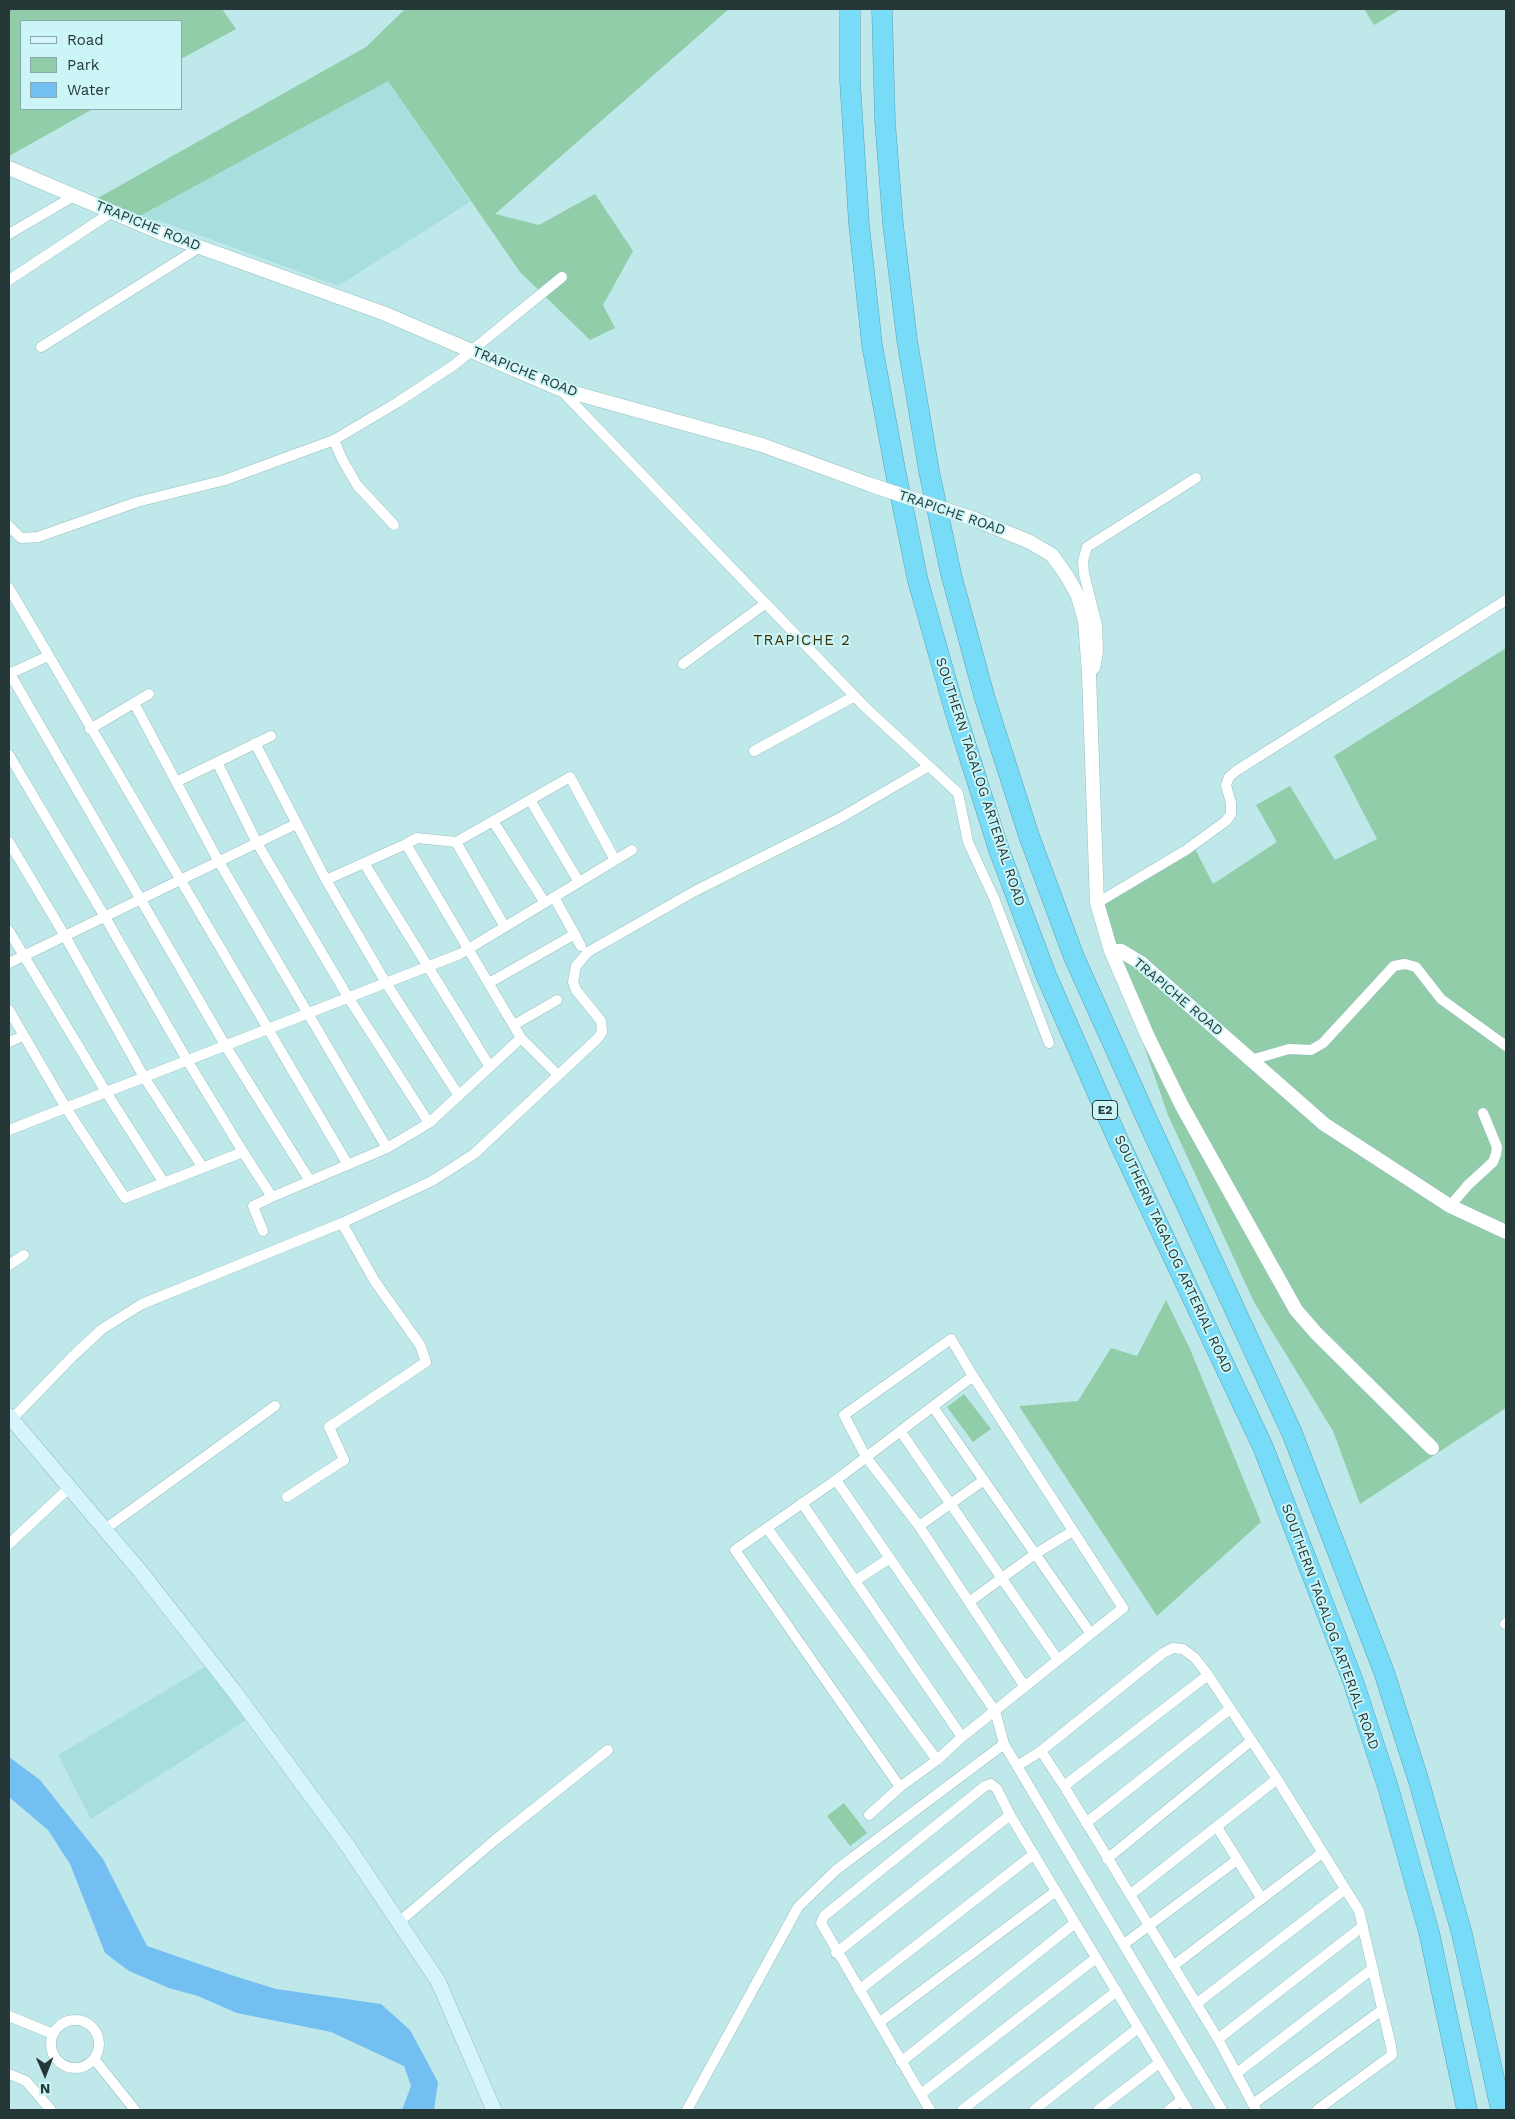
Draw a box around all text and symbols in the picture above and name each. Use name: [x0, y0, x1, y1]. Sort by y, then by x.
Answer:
legend: [20, 20, 182, 110]
text: Road: [67, 31, 104, 49]
text: Park: [67, 56, 99, 74]
text: Water: [67, 81, 110, 99]
street label: TRAPICHE ROAD: [93, 197, 203, 255]
street label: TRAPICHE ROAD: [470, 343, 580, 401]
street label: TRAPICHE ROAD: [896, 487, 1008, 539]
district label: TRAPICHE 2: [752, 632, 852, 650]
street label: SOUTHERN TAGALOG ARTERIAL ROAD: [932, 656, 1028, 908]
street label: TRAPICHE ROAD: [1130, 955, 1226, 1039]
road number: E2: [1092, 1100, 1118, 1120]
street label: SOUTHERN TAGALOG ARTERIAL ROAD: [1110, 1132, 1236, 1376]
street label: SOUTHERN TAGALOG ARTERIAL ROAD: [1278, 1502, 1382, 1752]
north arrow: [20, 2049, 70, 2099]
text: N: [40, 2081, 51, 2097]

